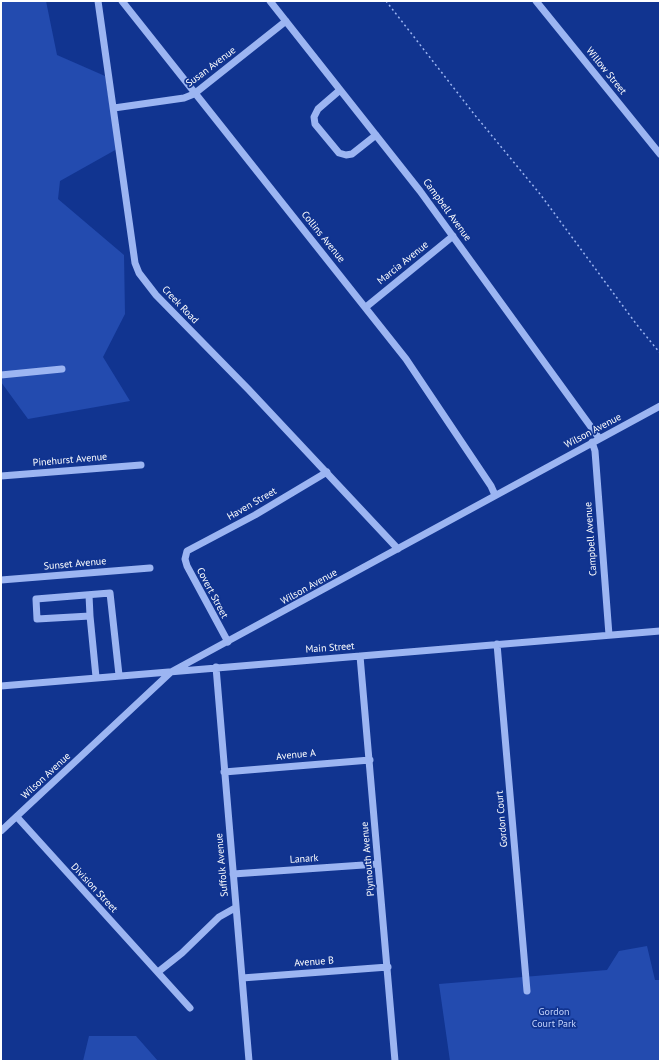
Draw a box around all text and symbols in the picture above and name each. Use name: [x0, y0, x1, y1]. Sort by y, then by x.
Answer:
street label: Susan Avenue: [184, 44, 238, 90]
street label: Willow Street: [583, 45, 629, 97]
street label: Campbell Avenue: [420, 176, 474, 244]
street label: Collins Avenue: [299, 209, 347, 265]
street label: Marcia Avenue: [375, 239, 431, 287]
street label: Creek Road: [159, 284, 201, 326]
street label: Wilson Avenue: [562, 411, 624, 451]
street label: Pinehurst Avenue: [32, 451, 108, 469]
street label: Haven Street: [225, 485, 279, 523]
street label: Campbell Avenue: [582, 502, 600, 576]
street label: Sunset Avenue: [43, 555, 107, 573]
street label: Covert Street: [194, 566, 230, 620]
street label: Wilson Avenue: [279, 567, 339, 607]
street label: Main Street: [305, 640, 355, 656]
street label: Avenue A: [276, 747, 316, 763]
street label: Wilson Avenue: [19, 750, 73, 802]
street label: Gordon Court: [494, 790, 510, 848]
street label: Plymouth Avenue: [359, 821, 377, 897]
street label: Suffolk Avenue: [213, 833, 231, 897]
street label: Lanark: [289, 852, 319, 866]
street label: Division Street: [68, 861, 120, 915]
street label: Avenue B: [294, 955, 334, 969]
park label: Gordon Court Park: [532, 1006, 576, 1030]

